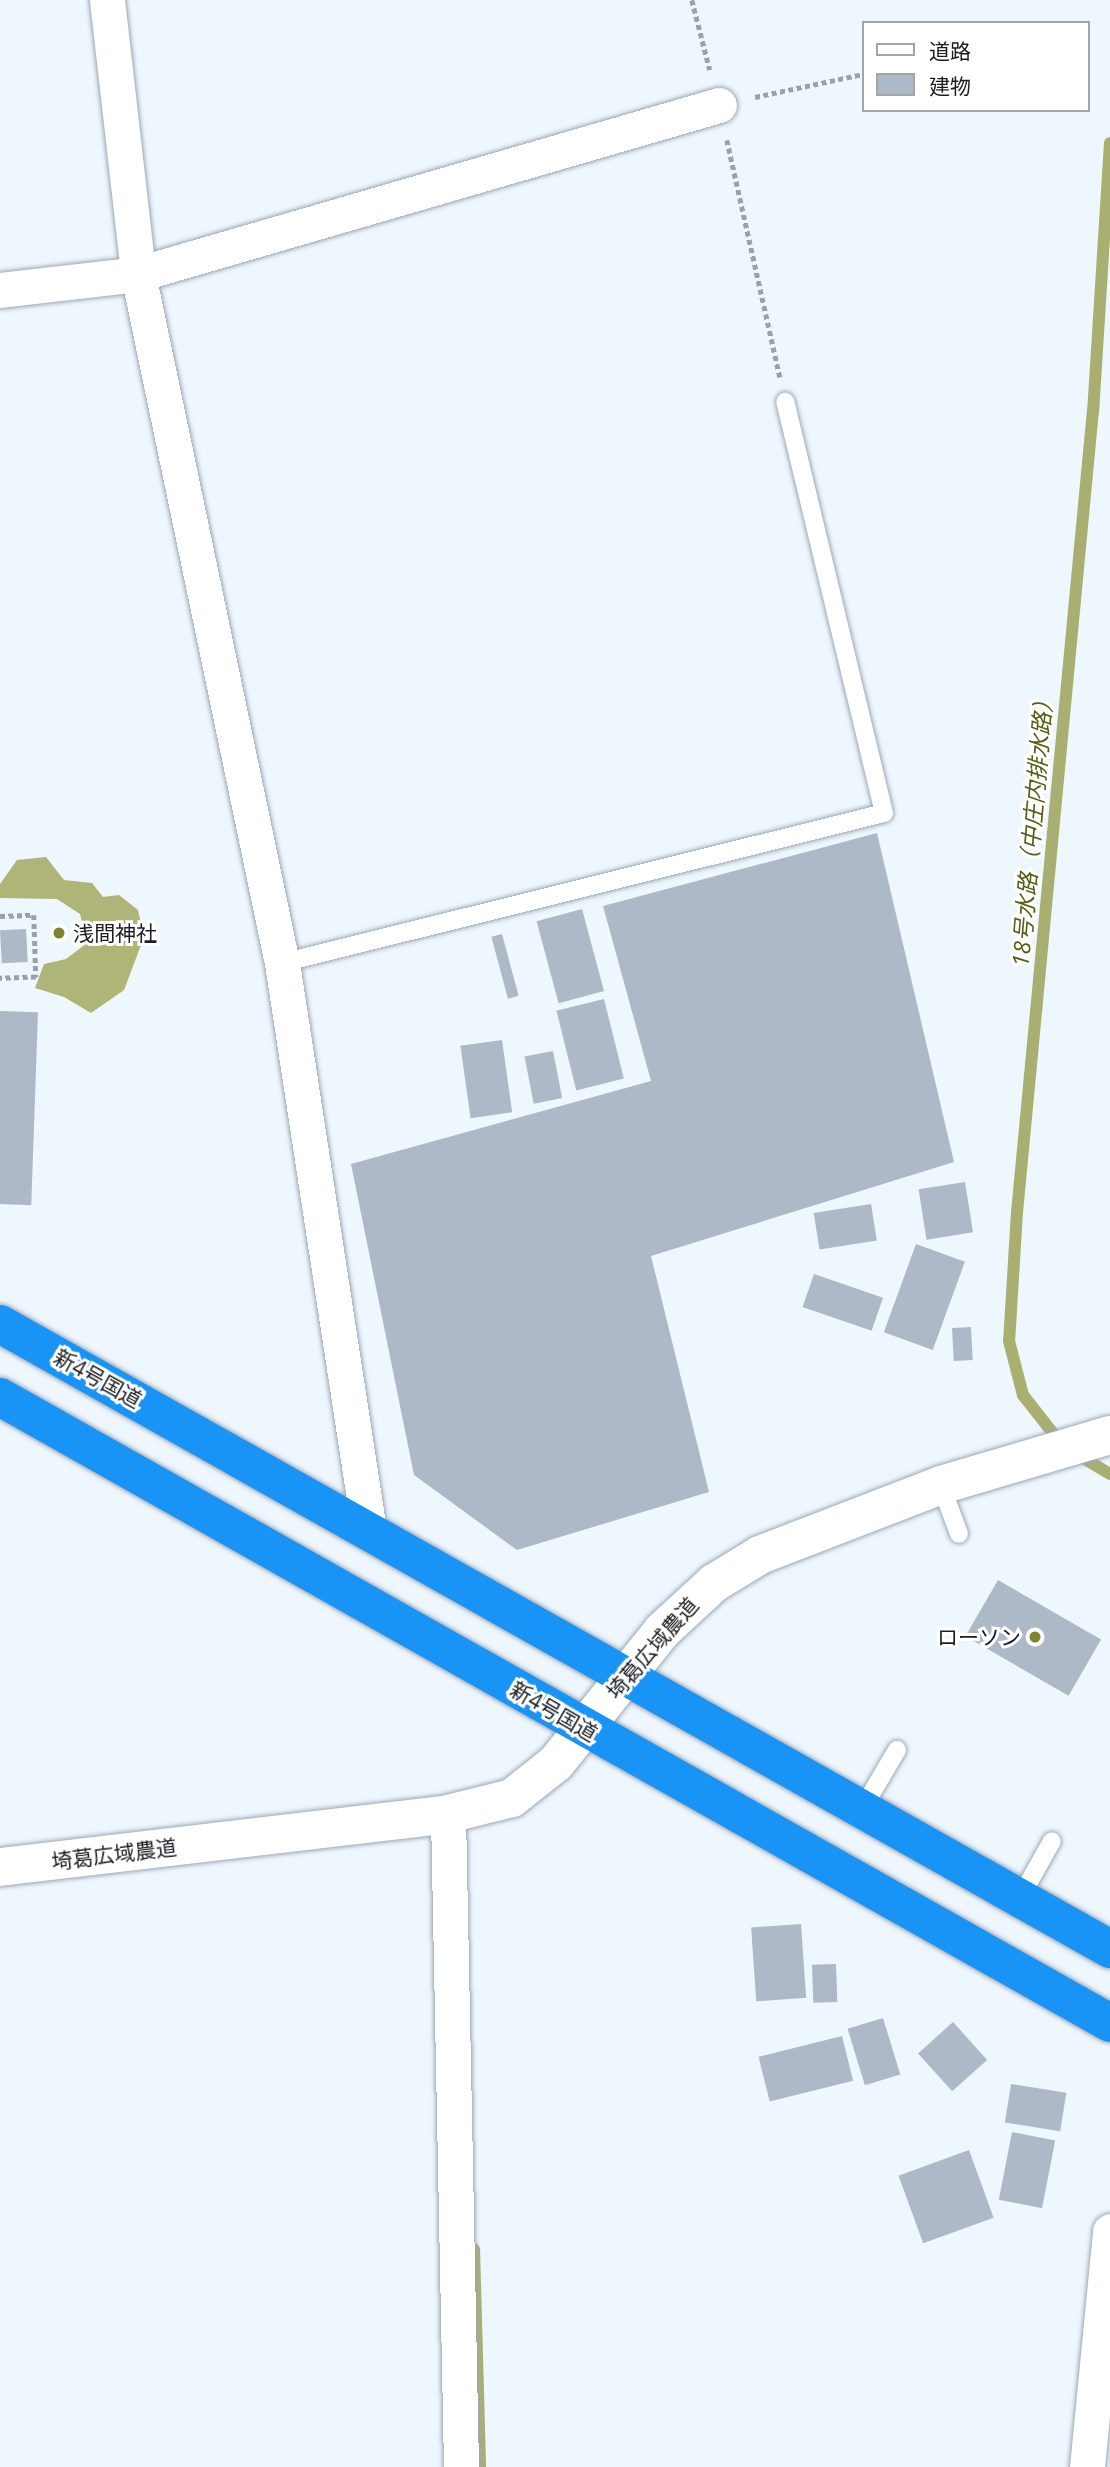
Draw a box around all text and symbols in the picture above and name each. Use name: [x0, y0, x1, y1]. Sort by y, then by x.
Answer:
legend: [862, 21, 1089, 112]
text: 道路: [929, 37, 971, 65]
text: 建物: [929, 72, 971, 100]
water label: 18号水路（中庄内排水路）: [1006, 688, 1058, 968]
place label: 浅間神社: [73, 920, 157, 946]
marker: 浅間神社: [51, 925, 67, 941]
street label: 新4号国道: [50, 1344, 146, 1412]
street label: 埼葛広域農道: [601, 1592, 703, 1704]
place label: ローソン: [937, 1624, 1021, 1650]
marker: ローソン: [1027, 1629, 1043, 1645]
street label: 新4号国道: [506, 1676, 602, 1746]
street label: 埼葛広域農道: [50, 1834, 178, 1874]

